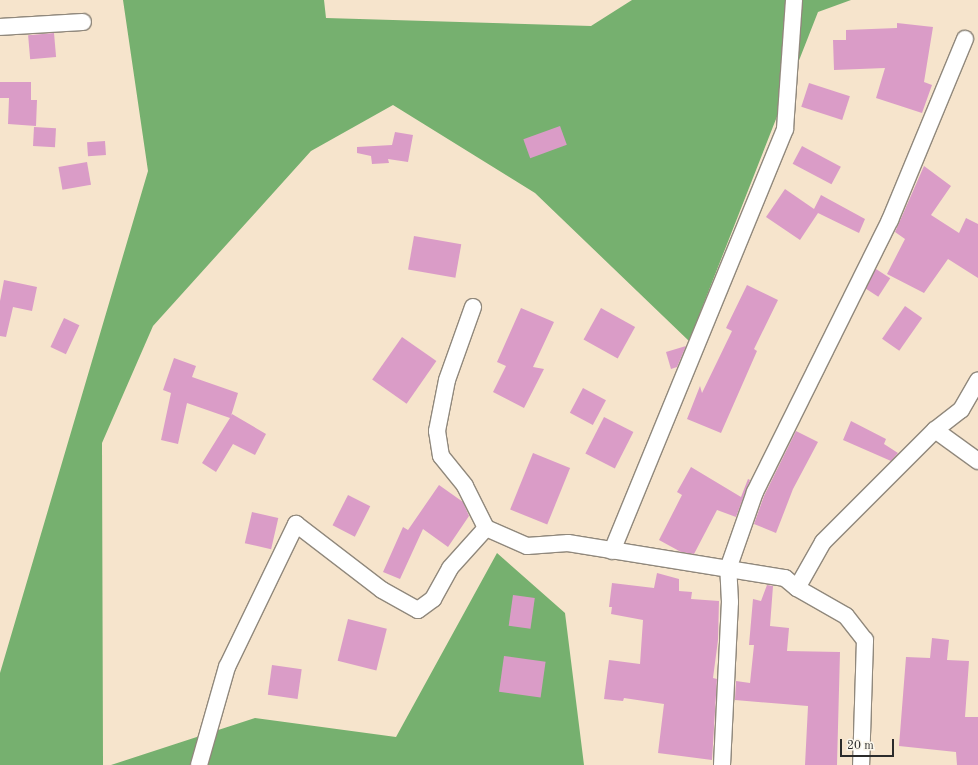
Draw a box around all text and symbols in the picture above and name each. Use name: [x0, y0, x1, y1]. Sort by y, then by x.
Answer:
scale bar: [842, 731, 896, 757]
text: 20 m: [847, 740, 874, 752]

